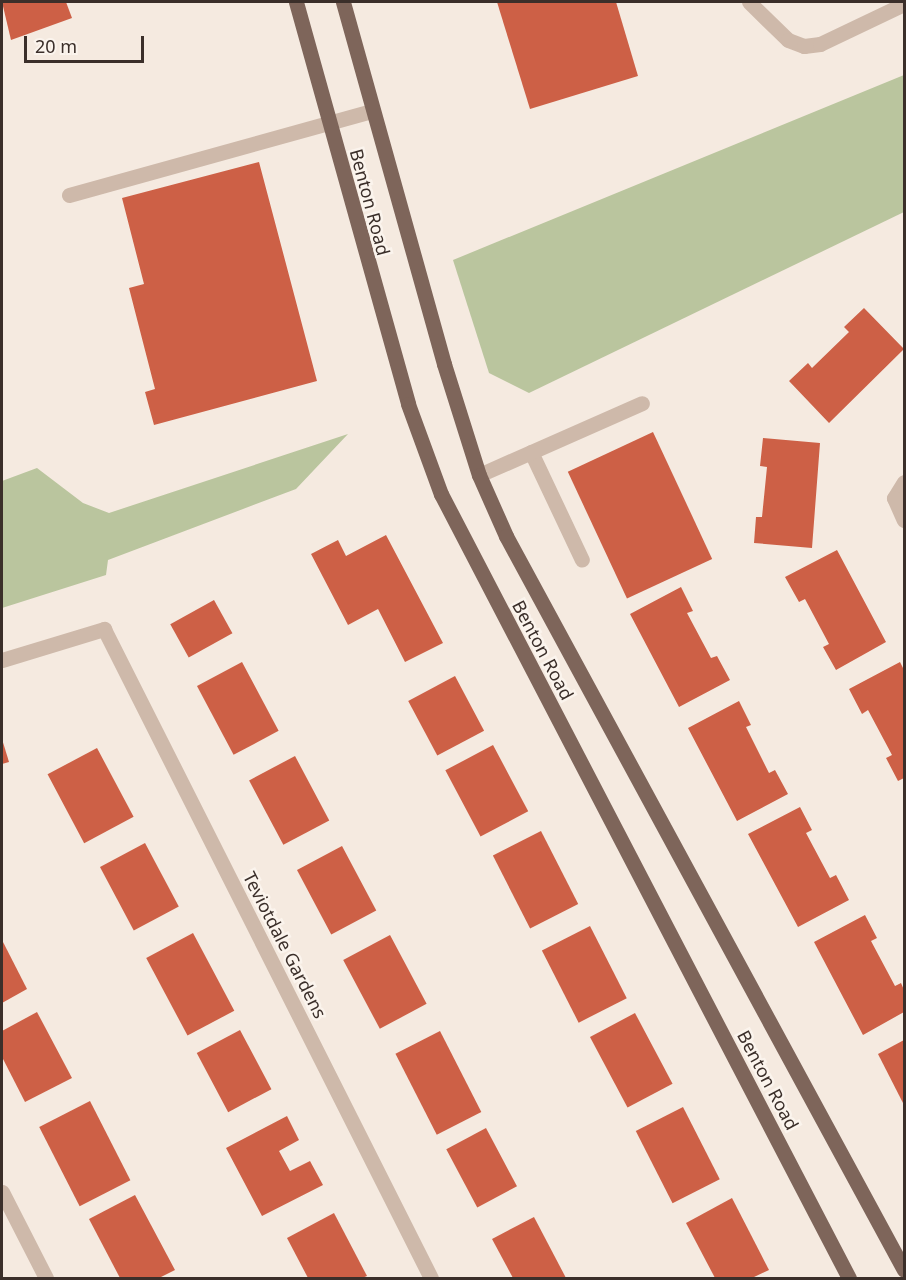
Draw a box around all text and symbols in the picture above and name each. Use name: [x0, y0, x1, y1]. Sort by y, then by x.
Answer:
scale bar: [27, 24, 147, 62]
text: 20 m: [35, 34, 77, 58]
street label: Benton Road: [345, 146, 395, 258]
street label: Benton Road: [508, 597, 578, 703]
street label: Teviotdale Gardens: [239, 868, 331, 1022]
street label: Benton Road: [733, 1027, 803, 1133]

